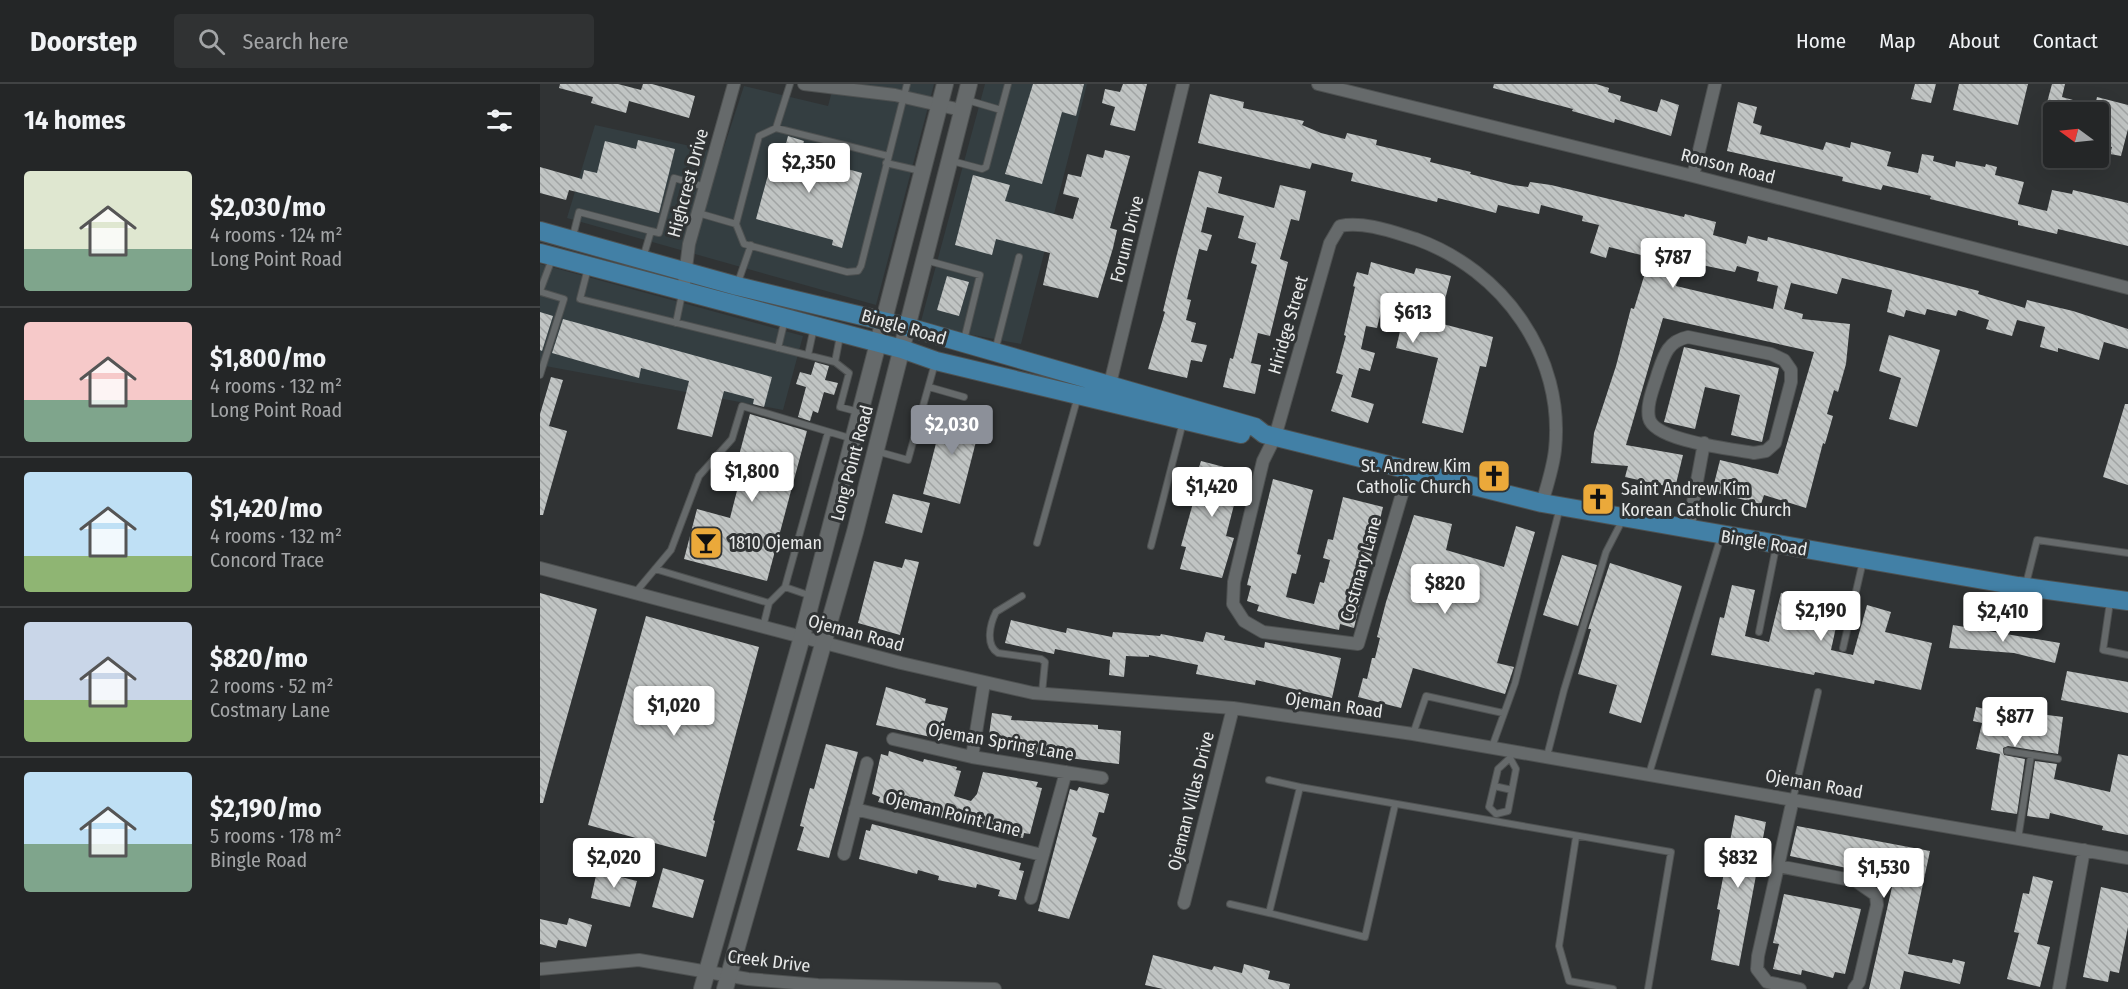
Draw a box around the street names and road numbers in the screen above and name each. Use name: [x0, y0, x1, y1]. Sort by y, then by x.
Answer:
street label: Highcrest Drive: [663, 126, 713, 240]
street label: Ronson Road: [1678, 144, 1778, 188]
street label: Forum Drive: [1106, 193, 1148, 285]
street label: Hiridge Street: [1263, 273, 1313, 377]
street label: Bingle Road: [859, 304, 949, 350]
street label: Long Point Road: [826, 403, 878, 523]
street label: Costmary Lane: [1336, 514, 1386, 624]
street label: Bingle Road: [1719, 525, 1809, 561]
street label: Ojeman Road: [806, 610, 906, 656]
street label: Ojeman Road: [1284, 687, 1384, 723]
street label: Ojeman Spring Lane: [926, 718, 1076, 766]
street label: Ojeman Villas Drive: [1163, 729, 1219, 873]
street label: Ojeman Road: [1764, 765, 1864, 803]
street label: Ojeman Point Lane: [883, 787, 1023, 841]
street label: Creek Drive: [726, 945, 812, 977]

